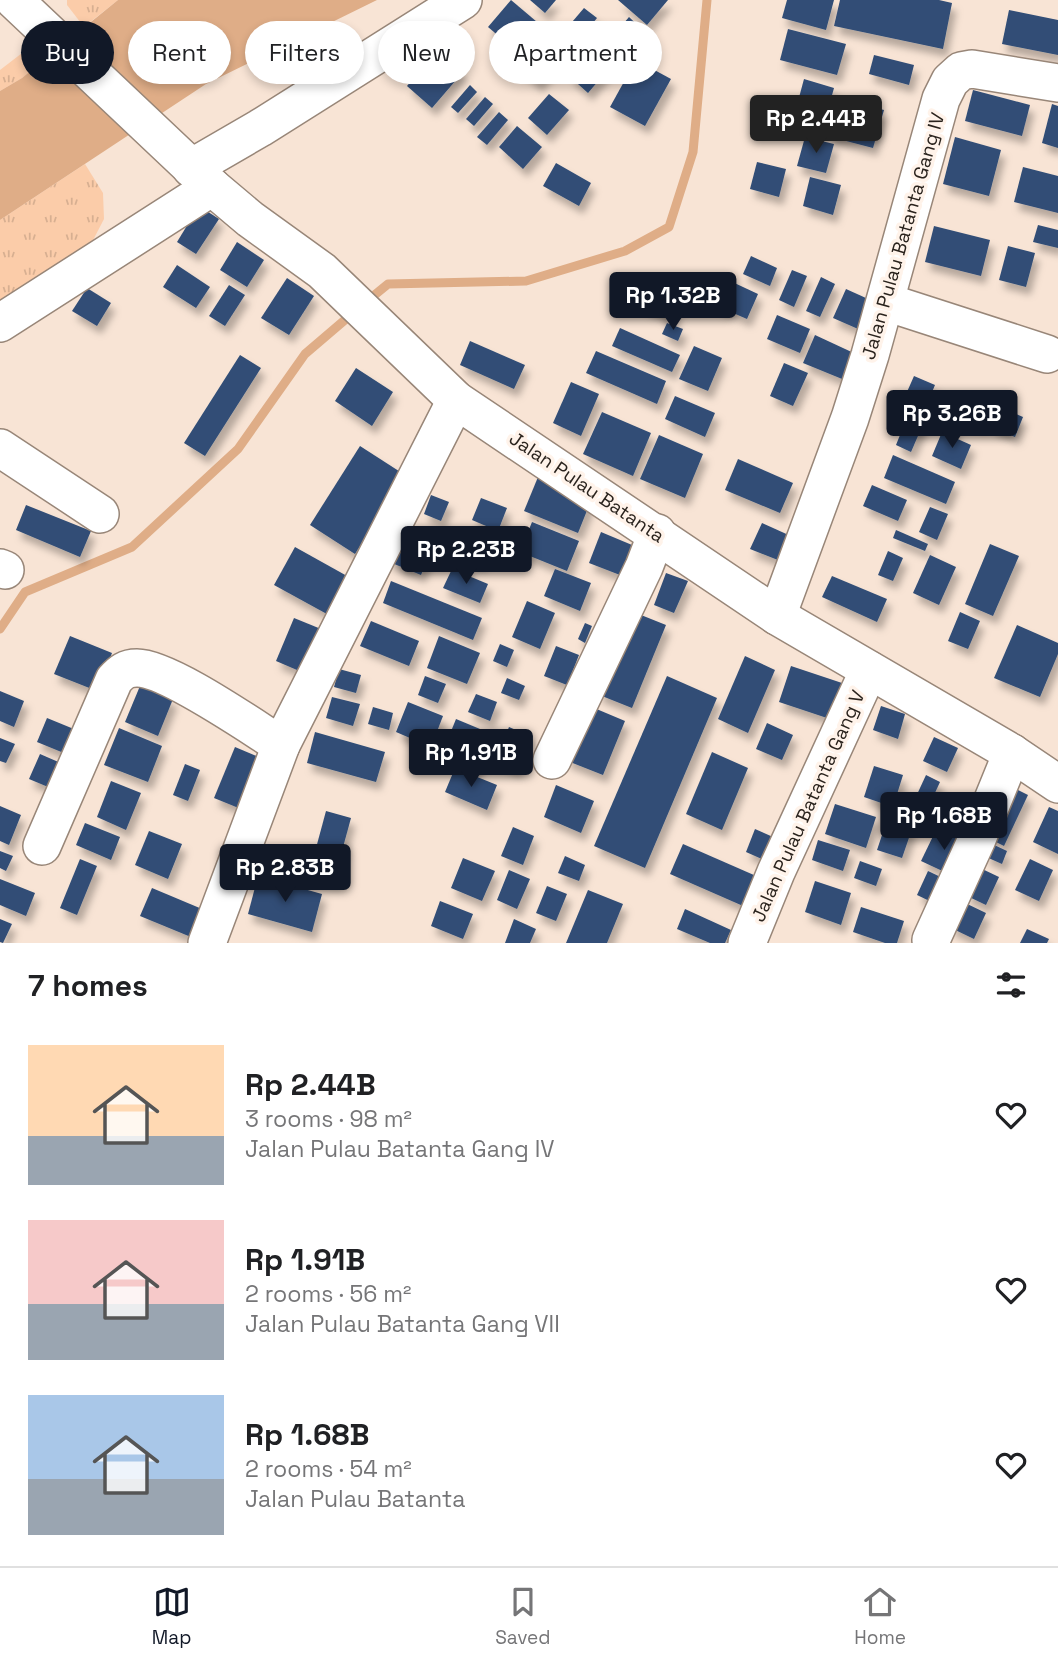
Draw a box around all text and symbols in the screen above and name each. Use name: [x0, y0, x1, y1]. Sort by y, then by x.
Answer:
chip: Buy: [21, 21, 114, 84]
chip: Rent: [128, 21, 231, 84]
chip: Filters: [245, 21, 364, 84]
chip: New: [378, 21, 475, 84]
chip: Apartment: [489, 21, 662, 84]
pin: Rp 2.44B: [744, 96, 888, 155]
text: Rp 2.44B: [766, 103, 866, 133]
street label: Jalan Pulau Batanta Gang IV: [856, 109, 950, 362]
pin: Rp 1.32B: [601, 272, 745, 332]
text: Rp 1.32B: [625, 280, 721, 310]
pin: Rp 3.26B: [880, 391, 1024, 450]
text: Rp 3.26B: [902, 398, 1002, 428]
street label: Jalan Pulau Batanta: [504, 426, 670, 548]
pin: Rp 2.23B: [394, 526, 538, 586]
text: Rp 2.23B: [417, 534, 515, 564]
street label: Jalan Pulau Batanta Gang V: [746, 686, 871, 926]
pin: Rp 1.91B: [399, 730, 543, 789]
text: Rp 1.91B: [425, 737, 517, 767]
pin: Rp 1.68B: [872, 792, 1016, 852]
text: Rp 1.68B: [896, 800, 992, 830]
pin: Rp 2.83B: [213, 844, 357, 904]
text: Rp 2.83B: [236, 852, 334, 882]
text: 7 homes: [28, 966, 148, 1005]
icon: filters: [992, 966, 1030, 1004]
text: Rp 2.44B: [245, 1065, 376, 1104]
icon: home: [84, 1073, 168, 1157]
icon: heart: [992, 1096, 1030, 1134]
text: 3 rooms · 98 m²: [245, 1104, 412, 1134]
text: Jalan Pulau Batanta Gang IV: [245, 1134, 555, 1164]
text: Rp 1.91B: [245, 1240, 365, 1279]
icon: home: [84, 1248, 168, 1332]
icon: heart: [992, 1271, 1030, 1309]
text: 2 rooms · 56 m²: [245, 1279, 411, 1309]
text: Jalan Pulau Batanta Gang VII: [245, 1309, 560, 1339]
text: Rp 1.68B: [245, 1415, 369, 1454]
icon: home: [84, 1423, 168, 1507]
icon: heart: [992, 1446, 1030, 1484]
text: 2 rooms · 54 m²: [245, 1454, 412, 1484]
text: Jalan Pulau Batanta: [245, 1484, 466, 1514]
tab: Map: [152, 1583, 191, 1650]
tab: Saved: [495, 1583, 551, 1650]
tab: Home: [854, 1583, 906, 1650]

